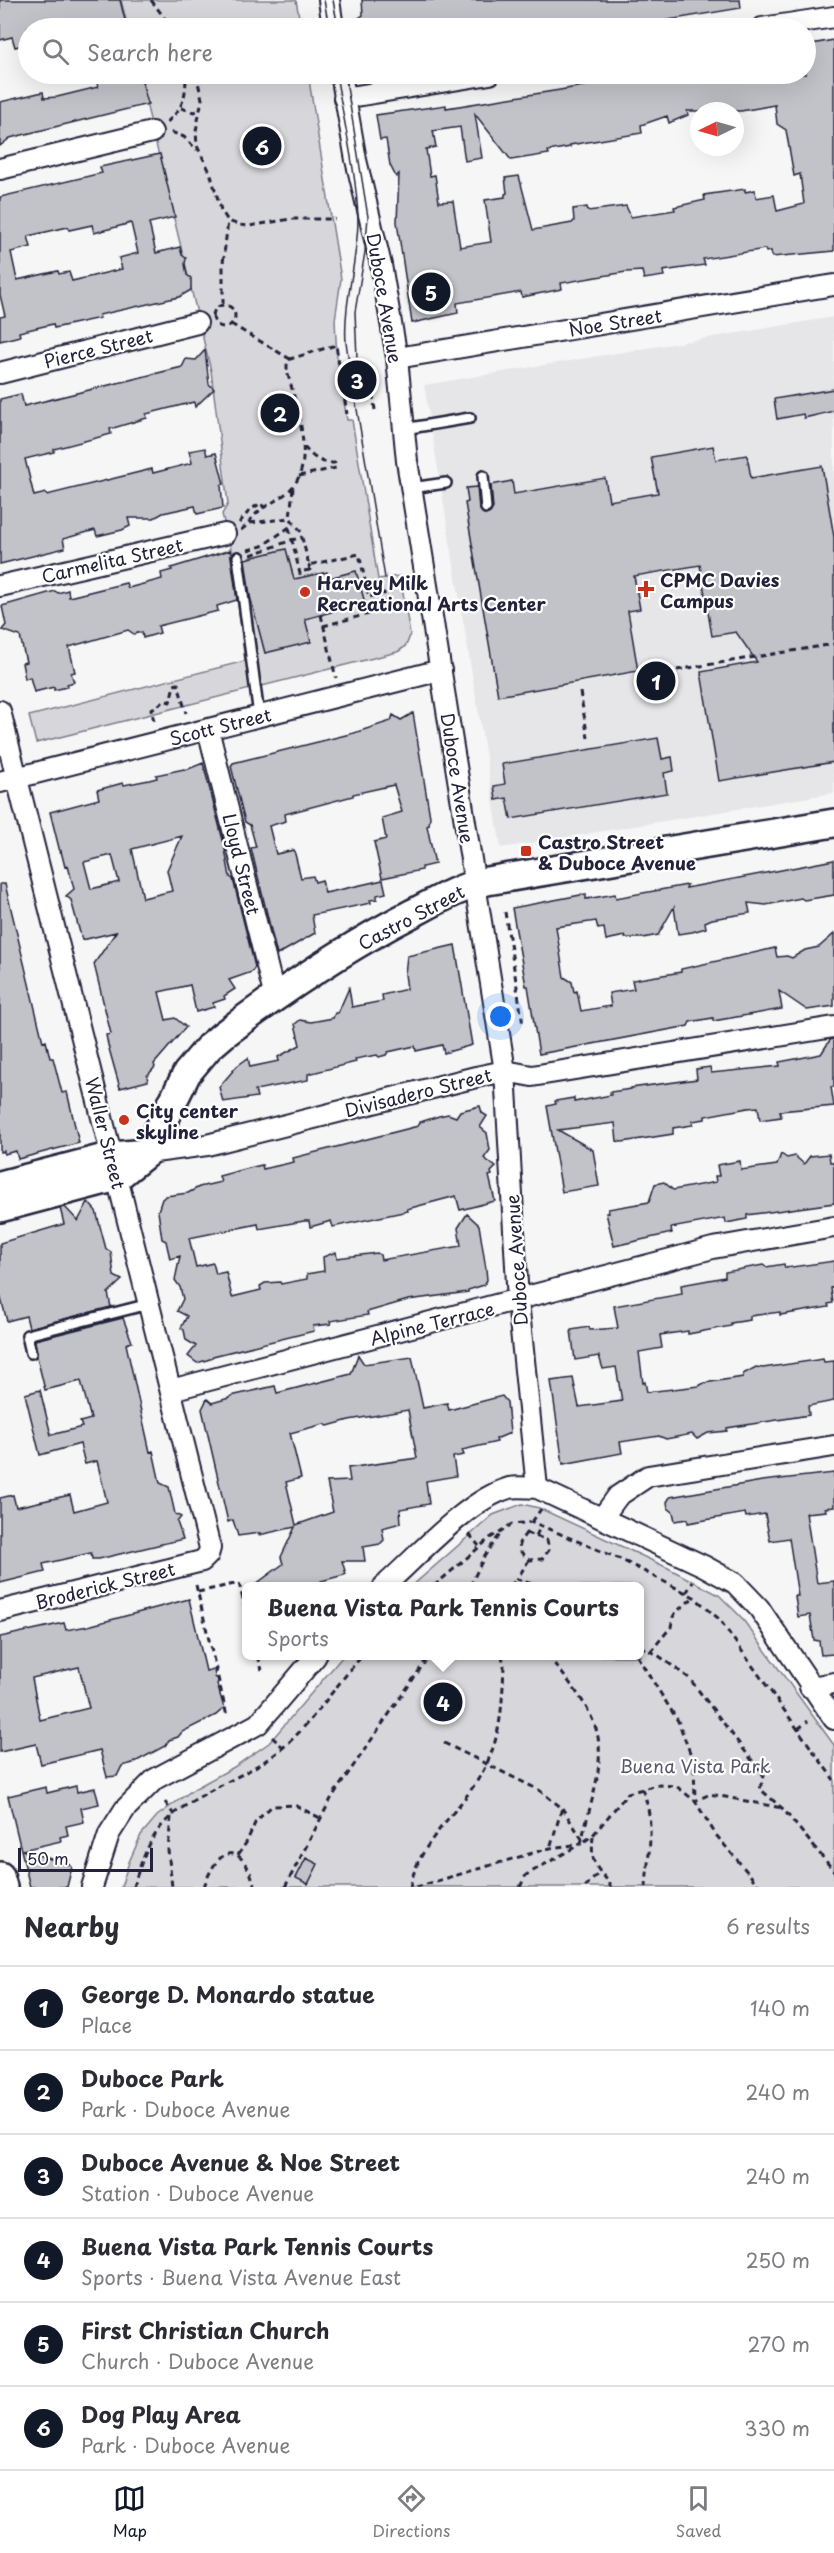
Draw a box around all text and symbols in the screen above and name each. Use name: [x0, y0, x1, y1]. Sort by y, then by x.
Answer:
search box: [18, 18, 816, 84]
icon: search: [39, 35, 72, 68]
text: Search here: [87, 35, 213, 68]
north arrow: [690, 102, 744, 156]
pin: 6: [242, 124, 282, 168]
street label: Duboce Avenue: [360, 231, 410, 365]
pin: 5: [412, 270, 450, 314]
street label: Noe Street: [566, 301, 664, 343]
street label: Pierce Street: [41, 321, 155, 375]
pin: 3: [338, 358, 376, 403]
pin: 2: [260, 390, 300, 436]
street label: Carmelita Street: [39, 531, 185, 589]
place label: CPMC Davies Campus: [660, 566, 780, 614]
place label: Harvey Milk Recreational Arts Center: [317, 569, 546, 617]
marker: CPMC Davies Campus: [637, 580, 655, 598]
marker: Harvey Milk Recreational Arts Center: [298, 585, 312, 599]
pin: 1: [636, 658, 676, 704]
street label: Scott Street: [166, 700, 274, 752]
street label: Duboce Avenue: [434, 711, 482, 845]
street label: Lloyd Street: [216, 810, 268, 918]
place label: Castro Street & Duboce Avenue: [538, 828, 696, 876]
marker: Castro Street & Duboce Avenue: [519, 844, 533, 858]
street label: Castro Street: [353, 878, 469, 956]
your location: [486, 1002, 515, 1031]
street label: Divisadero Street: [342, 1061, 494, 1123]
street label: Waller Street: [79, 1074, 133, 1192]
place label: City center skyline: [136, 1097, 239, 1145]
marker: City center skyline: [117, 1113, 131, 1127]
street label: Duboce Avenue: [498, 1193, 534, 1327]
street label: Alpine Terrace: [367, 1294, 497, 1352]
street label: Broderick Street: [32, 1555, 178, 1615]
popup: [242, 1582, 644, 1660]
text: Buena Vista Park Tennis Courts: [267, 1590, 619, 1623]
text: Sports: [267, 1623, 329, 1653]
pin: 4: [424, 1680, 462, 1724]
park label: Buena Vista Park: [619, 1752, 771, 1779]
scale bar: [18, 1845, 153, 1872]
text: 50 m: [27, 1846, 68, 1870]
text: Nearby: [24, 1907, 119, 1946]
text: 6 results: [726, 1911, 810, 1941]
text: George D. Monardo statue: [81, 1977, 375, 2010]
text: 1: [39, 1993, 48, 2023]
text: 140 m: [750, 1993, 810, 2023]
text: Place: [81, 2010, 132, 2040]
text: Duboce Park: [81, 2061, 224, 2094]
text: 2: [36, 2077, 51, 2107]
text: 240 m: [745, 2077, 810, 2107]
text: Park · Duboce Avenue: [81, 2094, 290, 2124]
text: Duboce Avenue & Noe Street: [81, 2145, 400, 2178]
text: 3: [37, 2161, 50, 2191]
text: 240 m: [745, 2161, 810, 2191]
text: Station · Duboce Avenue: [81, 2178, 314, 2208]
text: Buena Vista Park Tennis Courts: [81, 2229, 433, 2262]
text: 4: [37, 2245, 50, 2275]
text: 250 m: [746, 2245, 810, 2275]
text: Sports · Buena Vista Avenue East: [81, 2262, 401, 2292]
text: First Christian Church: [81, 2313, 330, 2346]
text: 5: [37, 2329, 50, 2359]
text: 270 m: [747, 2329, 810, 2359]
text: Church · Duboce Avenue: [81, 2346, 314, 2376]
text: Dog Play Area: [81, 2397, 241, 2430]
text: 6: [36, 2413, 51, 2443]
text: 330 m: [744, 2413, 810, 2443]
text: Park · Duboce Avenue: [81, 2430, 290, 2460]
tab: Map: [113, 2482, 147, 2542]
tab: Directions: [372, 2482, 450, 2542]
tab: Saved: [676, 2482, 721, 2542]

